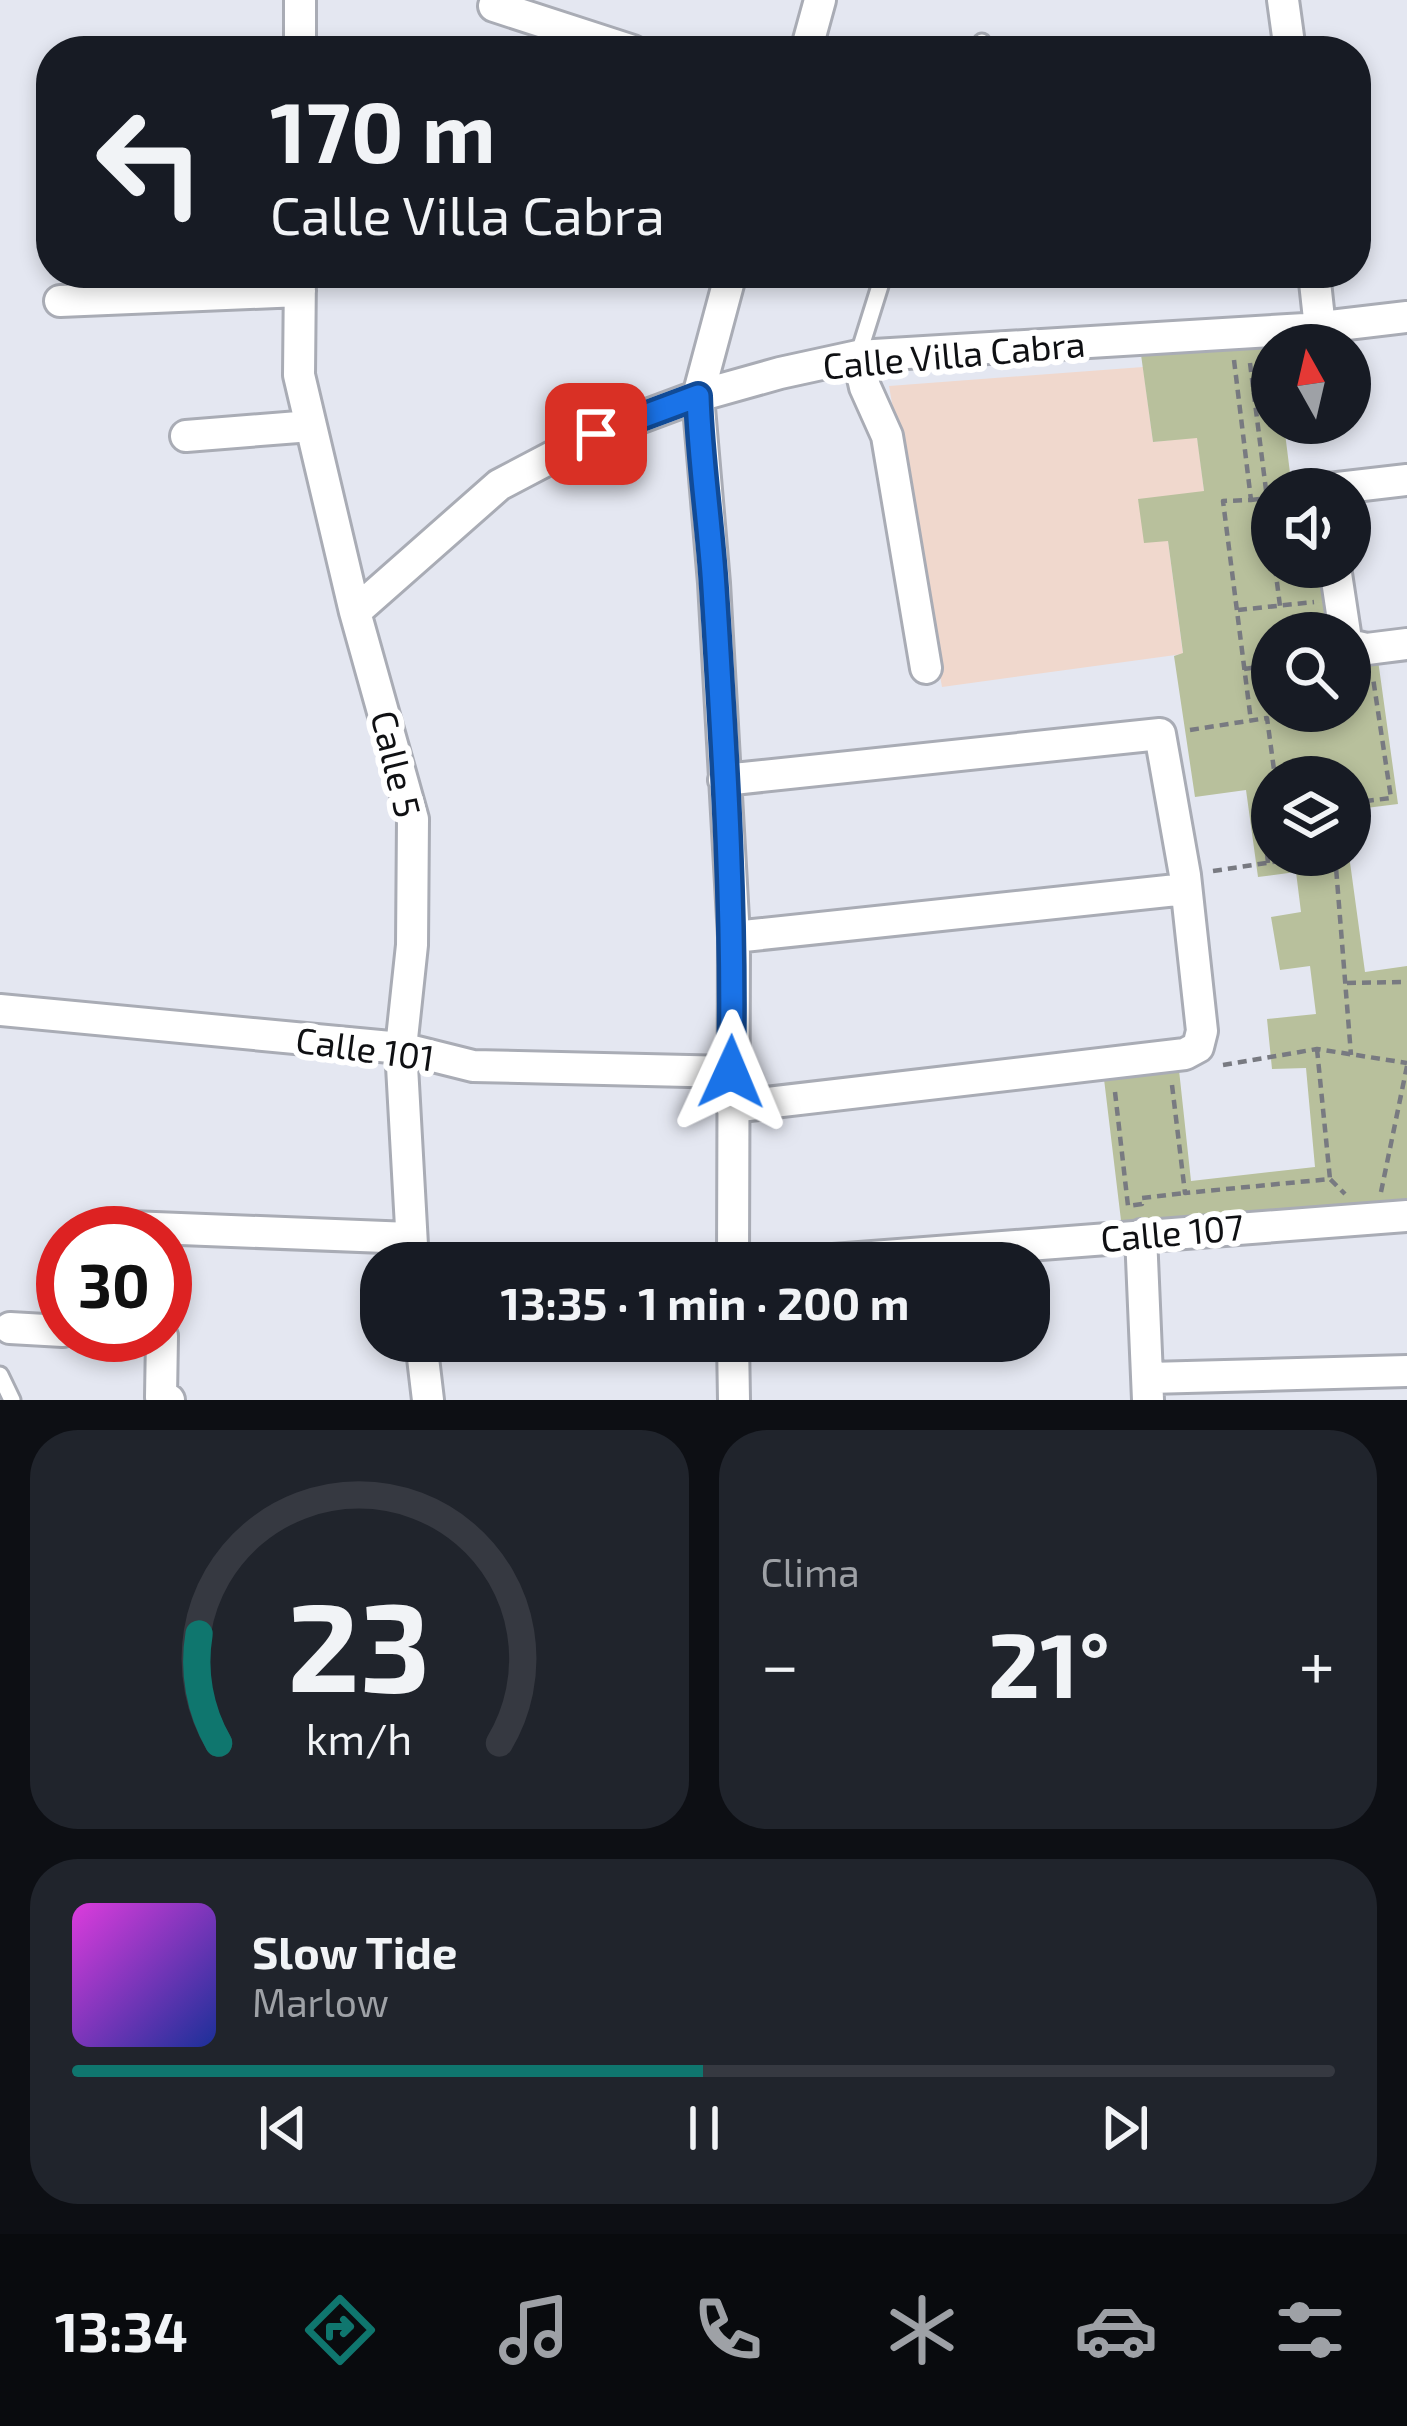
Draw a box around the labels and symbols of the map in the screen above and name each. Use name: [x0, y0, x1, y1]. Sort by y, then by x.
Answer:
street label: Calle Villa Cabra: [821, 321, 1087, 386]
north arrow: [1251, 324, 1371, 444]
pin: [545, 383, 647, 485]
street label: Calle 5: [363, 706, 431, 821]
position arrow: [668, 1009, 794, 1135]
street label: Calle 101: [293, 1017, 437, 1079]
street label: Calle 107: [1099, 1204, 1245, 1259]
speed limit sign: 30: [36, 1206, 192, 1362]

